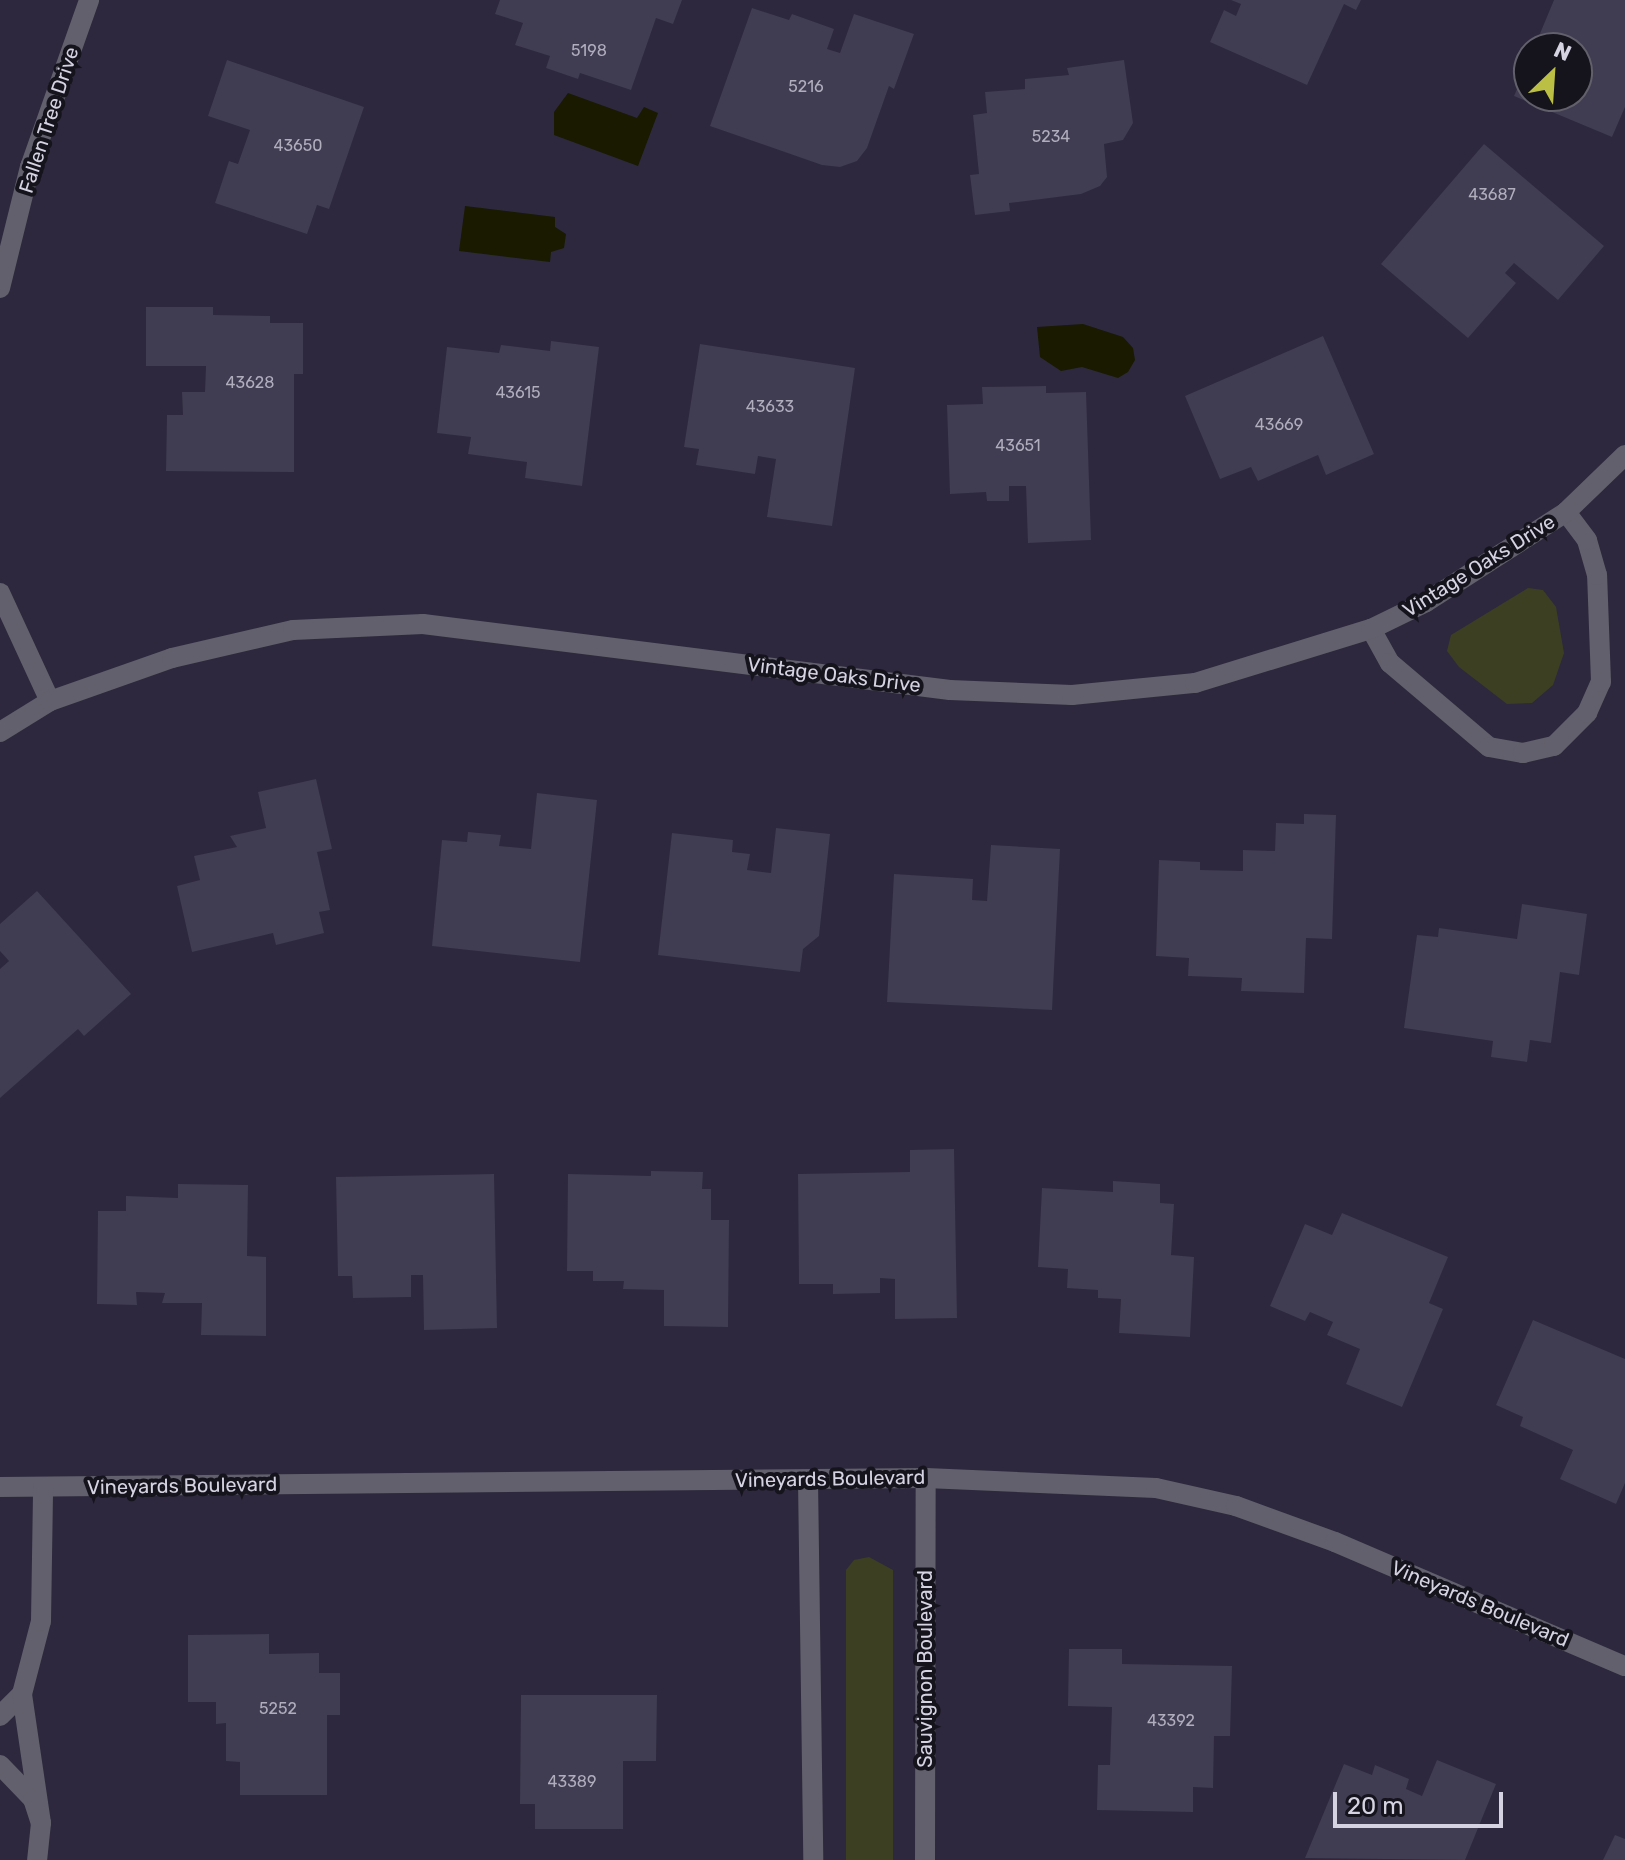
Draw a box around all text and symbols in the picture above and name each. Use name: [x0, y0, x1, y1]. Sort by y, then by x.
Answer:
north arrow: [1513, 32, 1593, 112]
text: N: [1550, 36, 1575, 67]
house number: 5198: [571, 41, 607, 61]
street label: Fallen Tree Drive: [14, 44, 84, 196]
house number: 5216: [788, 77, 824, 97]
house number: 5234: [1032, 127, 1070, 147]
house number: 43650: [274, 136, 322, 156]
house number: 43687: [1468, 185, 1516, 205]
house number: 43628: [226, 373, 274, 393]
house number: 43615: [495, 383, 541, 403]
house number: 43633: [746, 397, 794, 417]
house number: 43669: [1255, 415, 1303, 435]
house number: 43651: [995, 436, 1041, 456]
street label: Vintage Oaks Drive: [1399, 510, 1559, 622]
street label: Vintage Oaks Drive: [746, 652, 922, 698]
street label: Vineyards Boulevard: [735, 1465, 925, 1493]
street label: Vineyards Boulevard: [87, 1472, 277, 1500]
street label: Vineyards Boulevard: [1388, 1556, 1572, 1652]
street label: Sauvignon Boulevard: [913, 1570, 937, 1768]
house number: 5252: [259, 1699, 297, 1719]
house number: 43392: [1147, 1711, 1195, 1731]
house number: 43389: [548, 1772, 596, 1792]
scale bar: [1337, 1776, 1507, 1826]
text: 20 m: [1347, 1792, 1404, 1820]

